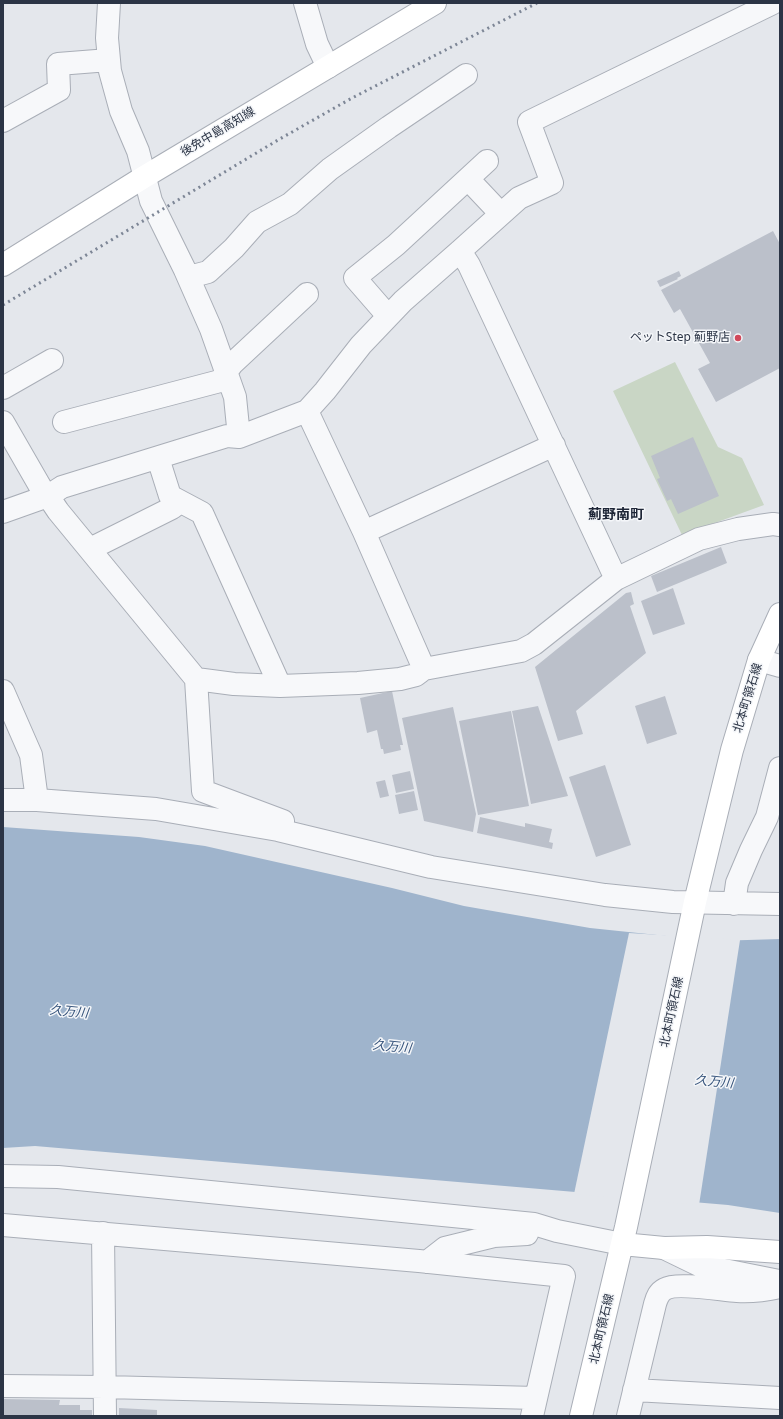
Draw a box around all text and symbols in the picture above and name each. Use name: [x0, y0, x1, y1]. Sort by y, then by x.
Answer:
street label: 後免中島高知線: [178, 104, 258, 160]
place label: ペットStep 薊野店: [630, 331, 730, 345]
marker: ペットStep 薊野店: [733, 333, 743, 343]
district label: 薊野南町: [588, 507, 644, 523]
street label: 北本町領石線: [731, 661, 765, 735]
street label: 北本町領石線: [657, 975, 687, 1049]
water label: 久万川: [49, 1002, 89, 1022]
water label: 久万川: [372, 1037, 412, 1057]
water label: 久万川: [694, 1072, 734, 1092]
street label: 北本町領石線: [587, 1292, 617, 1366]

